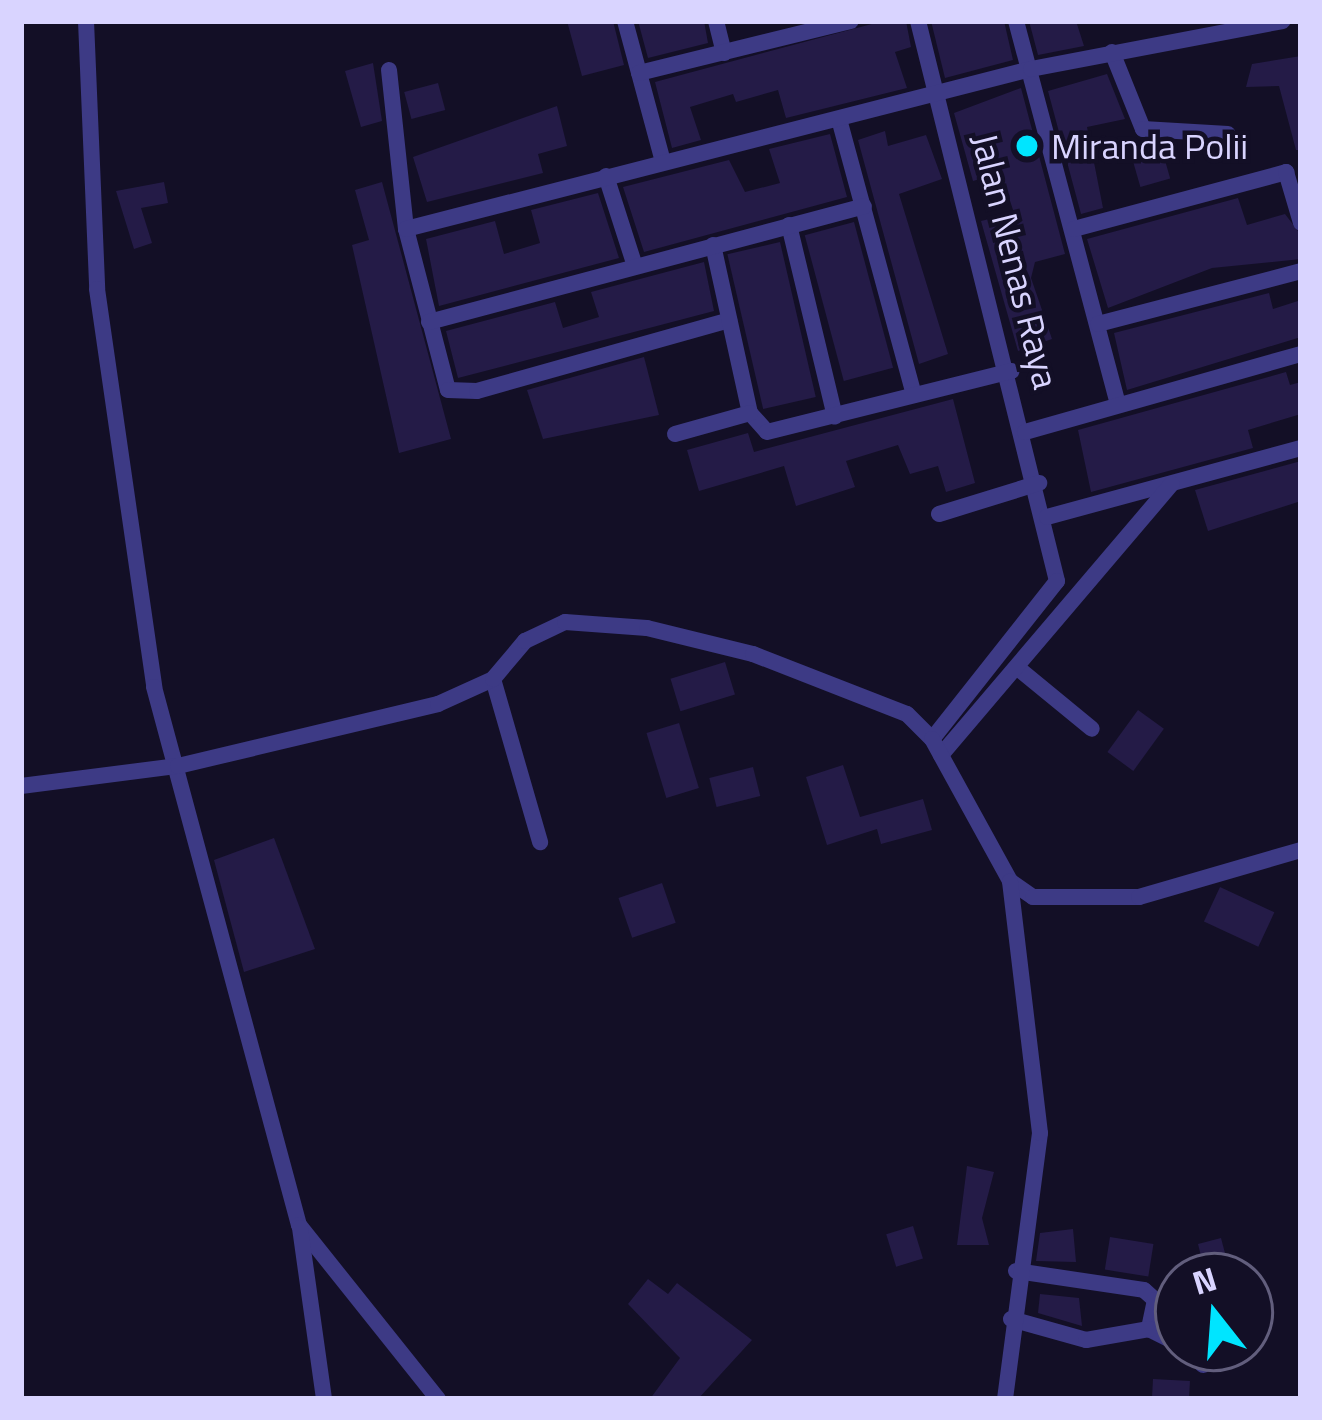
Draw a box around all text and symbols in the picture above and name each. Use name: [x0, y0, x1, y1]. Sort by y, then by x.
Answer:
place label: Miranda Polii: [1051, 124, 1248, 168]
street label: Jalan Nenas Raya: [963, 129, 1069, 393]
marker: Miranda Polii: [1014, 133, 1040, 159]
north arrow: [1154, 1252, 1274, 1372]
text: N: [1186, 1253, 1223, 1308]

